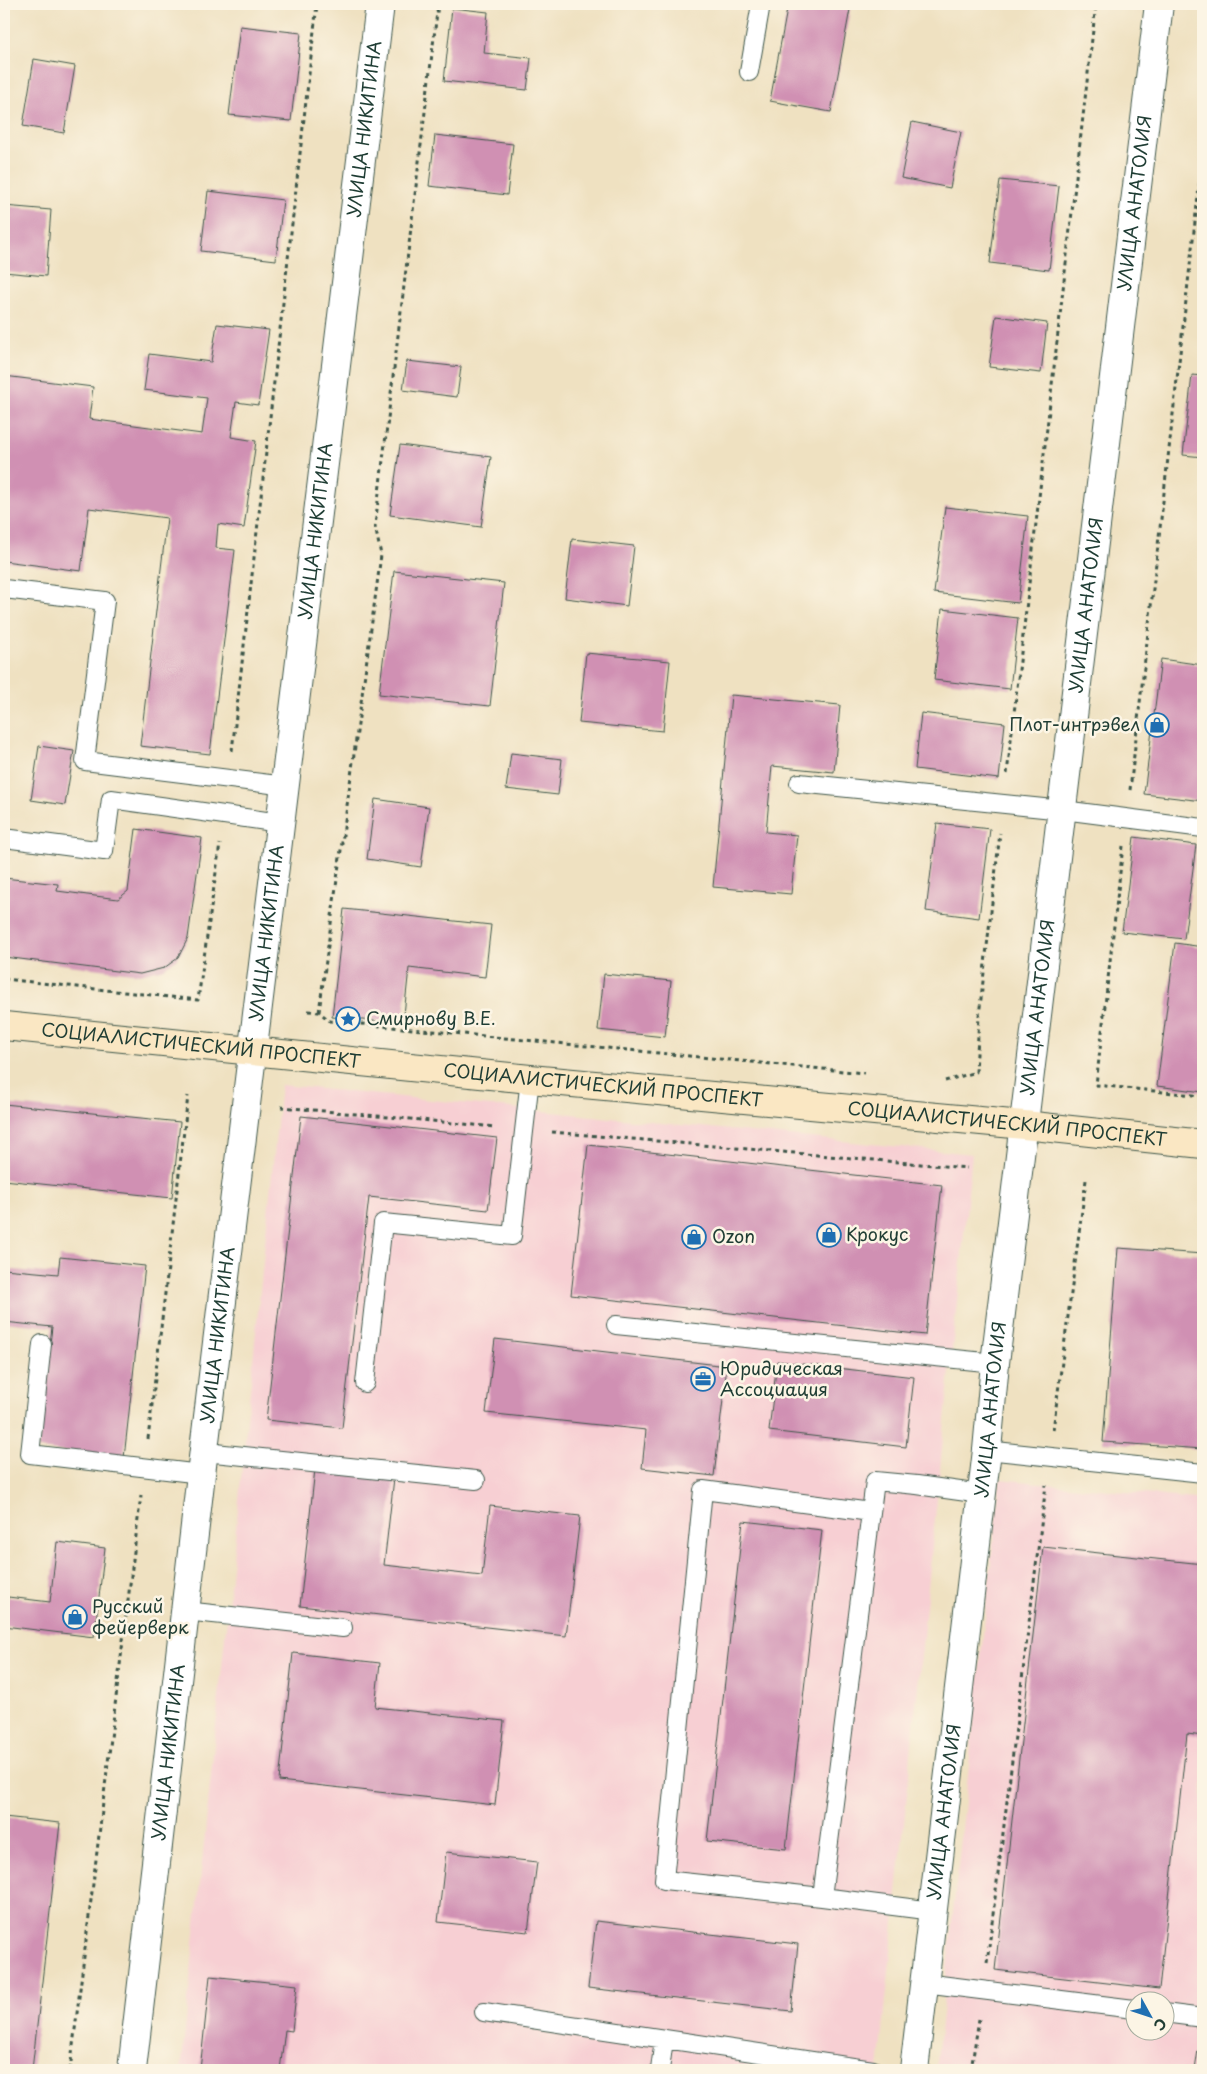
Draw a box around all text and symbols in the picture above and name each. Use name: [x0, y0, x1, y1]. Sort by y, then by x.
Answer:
street label: УЛИЦА НИКИТИНА: [339, 39, 387, 218]
street label: УЛИЦА АНАТОЛИЯ: [1110, 114, 1157, 292]
street label: УЛИЦА НИКИТИНА: [290, 441, 338, 620]
street label: УЛИЦА АНАТОЛИЯ: [1061, 516, 1109, 694]
place label: Плот-интрэвел: [1009, 710, 1140, 737]
shop icon: Плот-интрэвел: [1144, 712, 1170, 738]
street label: УЛИЦА НИКИТИНА: [241, 843, 290, 1023]
street label: УЛИЦА АНАТОЛИЯ: [1012, 918, 1060, 1096]
place label: Смирнову В.Е.: [366, 1004, 496, 1031]
place icon: Смирнову В.Е.: [335, 1006, 361, 1032]
street label: СОЦИАЛИСТИЧЕСКИЙ ПРОСПЕКТ: [40, 1015, 363, 1074]
street label: СОЦИАЛИСТИЧЕСКИЙ ПРОСПЕКТ: [442, 1055, 765, 1113]
street label: СОЦИАЛИСТИЧЕСКИЙ ПРОСПЕКТ: [846, 1094, 1169, 1152]
place label: Крокус: [846, 1220, 909, 1247]
place label: Ozon: [712, 1222, 755, 1249]
shop icon: Крокус: [816, 1222, 842, 1248]
shop icon: Ozon: [681, 1224, 707, 1250]
street label: УЛИЦА НИКИТИНА: [192, 1245, 241, 1425]
street label: УЛИЦА АНАТОЛИЯ: [967, 1320, 1012, 1499]
place label: Юридическая Ассоциация: [720, 1354, 843, 1402]
office icon: Юридическая Ассоциация: [690, 1366, 716, 1392]
place label: Русский фейерверк: [92, 1592, 189, 1640]
shop icon: Русский фейерверк: [62, 1604, 88, 1630]
street label: УЛИЦА НИКИТИНА: [144, 1662, 191, 1842]
street label: УЛИЦА АНАТОЛИЯ: [919, 1722, 967, 1901]
north arrow: [1124, 1992, 1174, 2042]
text: С: [1149, 2014, 1172, 2035]

